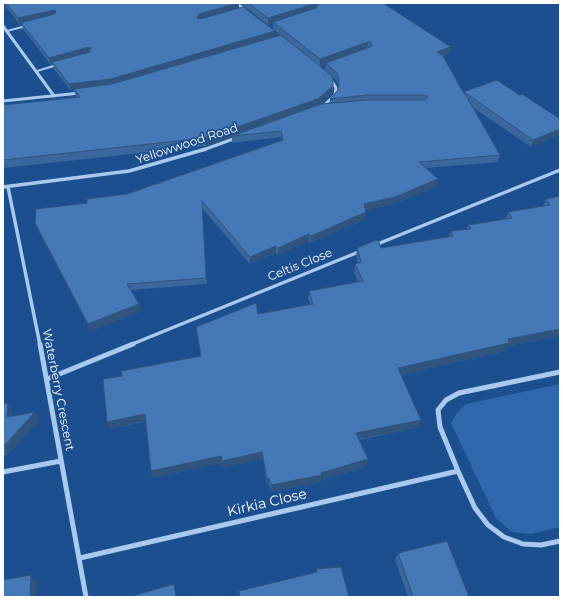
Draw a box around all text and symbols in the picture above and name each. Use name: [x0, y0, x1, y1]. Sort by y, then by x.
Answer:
street label: Yellowwood Road: [134, 121, 240, 167]
street label: Celtis Close: [266, 246, 334, 284]
street label: Waterberry Crescent: [39, 328, 77, 452]
street label: Kirkia Close: [226, 486, 308, 520]

